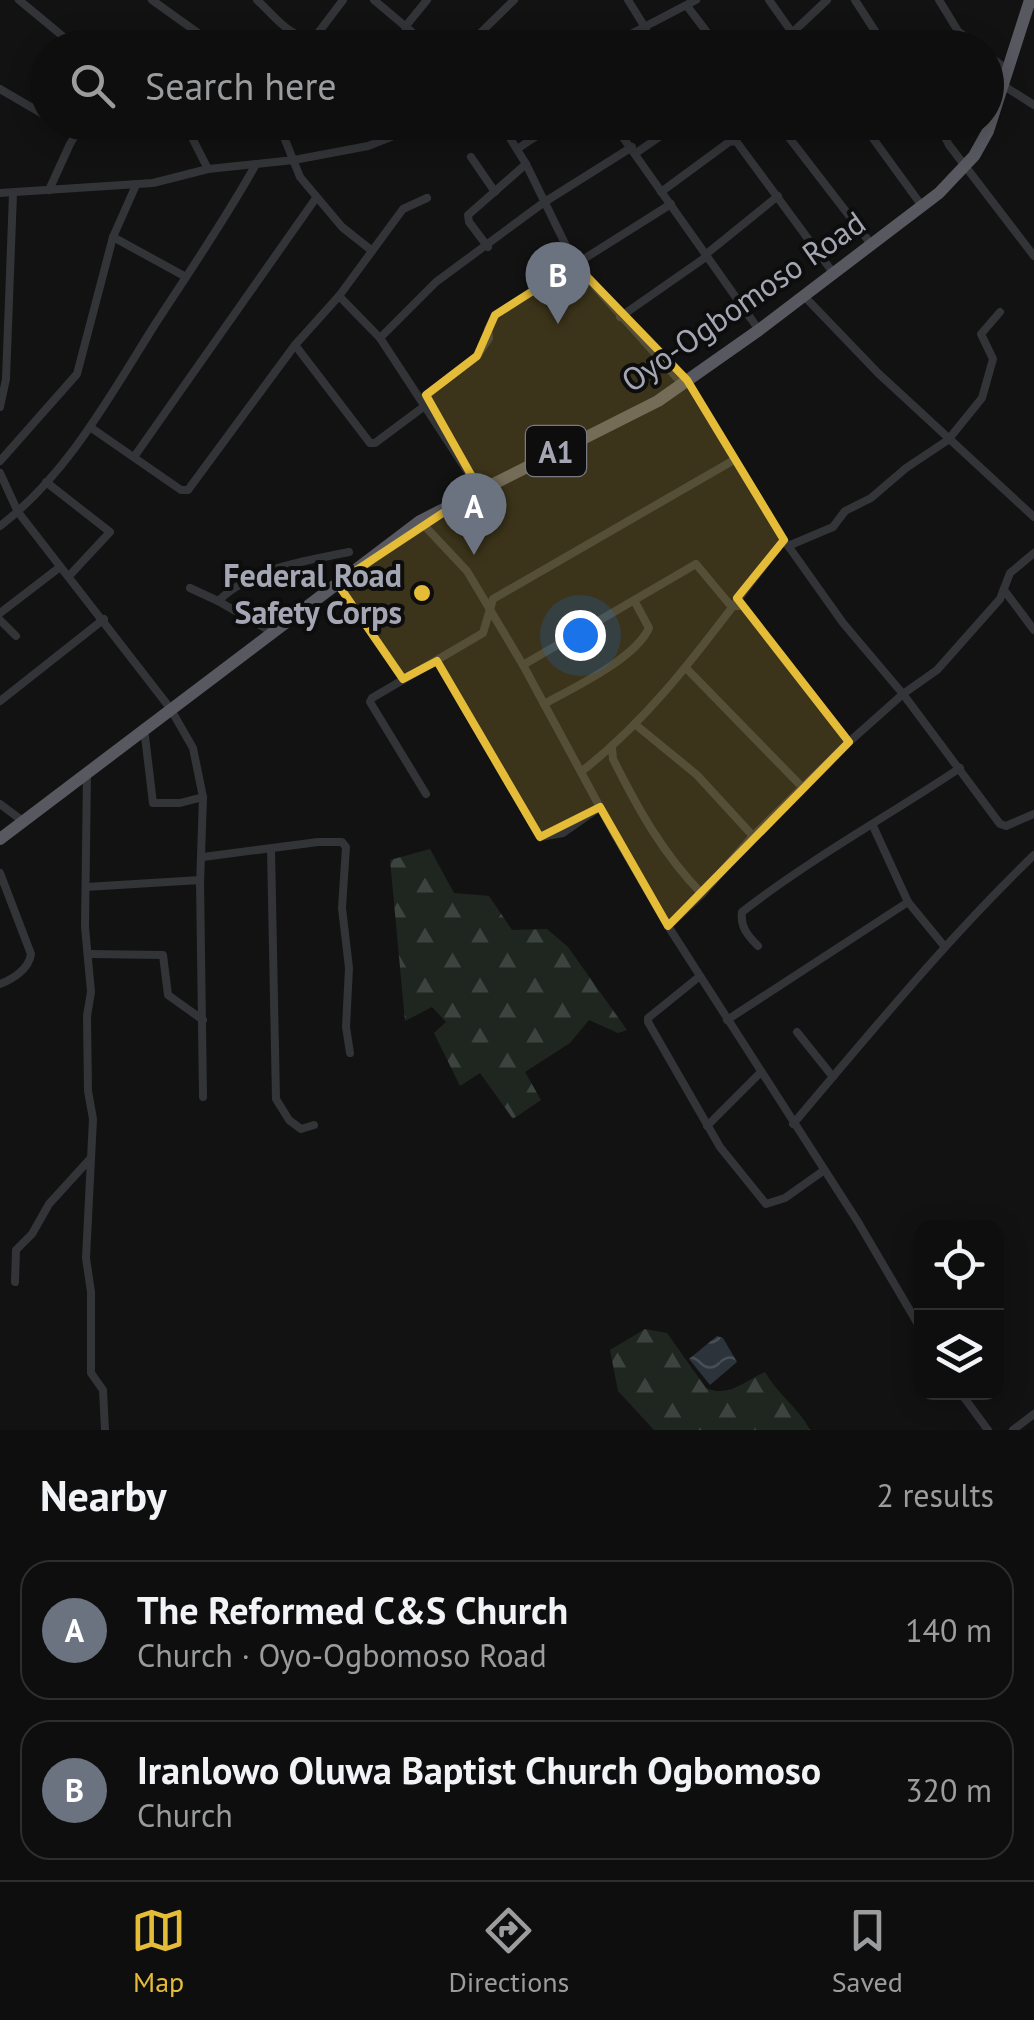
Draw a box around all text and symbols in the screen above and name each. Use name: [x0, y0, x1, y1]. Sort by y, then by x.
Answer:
search box: [30, 30, 1004, 140]
icon: search: [65, 58, 120, 113]
text: Search here: [145, 61, 337, 110]
street label: Oyo-Ogbomoso Road: [613, 201, 873, 401]
pin: B: [526, 242, 590, 324]
road number: A1: [526, 426, 586, 476]
pin: A: [442, 472, 506, 555]
place label: Federal Road Safety Corps: [223, 554, 402, 633]
marker: Federal Road Safety Corps: [411, 582, 433, 604]
your location: [555, 610, 606, 661]
map controls: [914, 1220, 1004, 1400]
button: locate: [914, 1220, 1004, 1310]
button: layers: [914, 1310, 1004, 1400]
text: Nearby: [40, 1468, 167, 1523]
text: 2 results: [876, 1474, 994, 1516]
text: The Reformed C&S Church: [137, 1585, 568, 1634]
text: A: [65, 1609, 84, 1651]
text: 140 m: [905, 1609, 992, 1651]
text: Church · Oyo-Ogbomoso Road: [137, 1634, 547, 1676]
text: Iranlowo Oluwa Baptist Church Ogbomoso: [137, 1745, 821, 1794]
text: B: [65, 1769, 84, 1811]
text: 320 m: [905, 1769, 992, 1811]
text: Church: [137, 1794, 233, 1836]
tab: Map: [131, 1903, 186, 2000]
tab: Directions: [448, 1903, 569, 2000]
tab: Saved: [832, 1903, 903, 2000]

